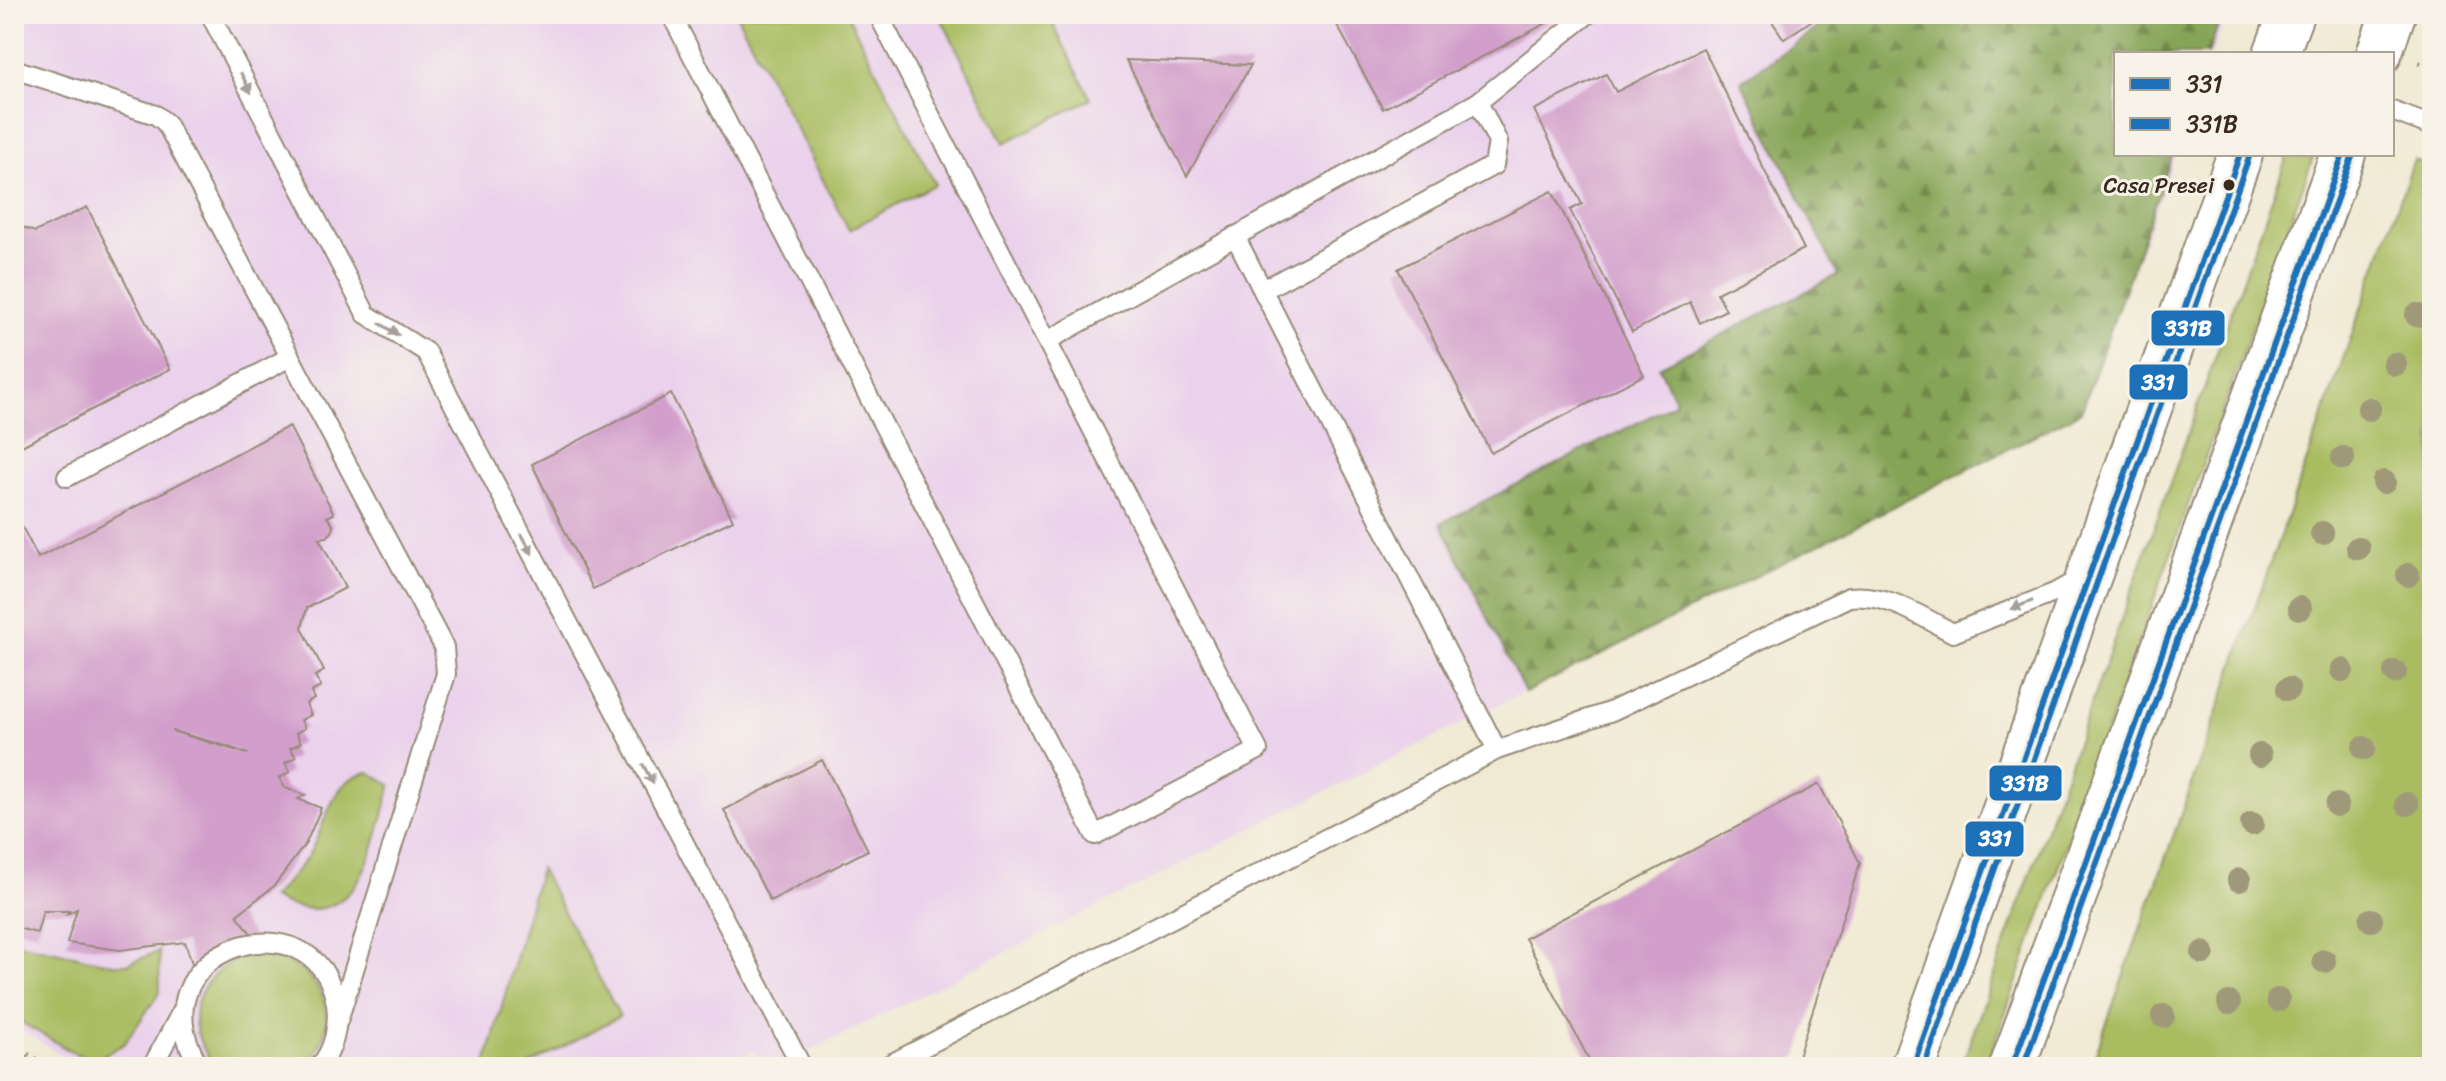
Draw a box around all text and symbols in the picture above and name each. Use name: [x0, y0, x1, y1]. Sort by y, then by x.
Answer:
legend: [2114, 52, 2394, 156]
text: 331: [2186, 63, 2223, 105]
one-way arrow: [240, 72, 253, 95]
text: 331B: [2186, 103, 2238, 145]
place label: Casa Presei: [2103, 166, 2215, 205]
marker: Casa Presei: [2221, 177, 2237, 193]
line badge: 331B: [2150, 309, 2226, 347]
text: 331B: [2163, 309, 2212, 348]
one-way arrow: [378, 322, 400, 336]
line badge: 331: [2128, 363, 2189, 401]
text: 331: [2140, 363, 2175, 402]
one-way arrow: [519, 533, 533, 555]
one-way arrow: [2010, 599, 2034, 612]
one-way arrow: [640, 763, 654, 785]
line badge: 331B: [1988, 764, 2063, 802]
text: 331B: [2000, 764, 2049, 803]
text: 331: [1977, 819, 2012, 858]
line badge: 331: [1964, 820, 2025, 858]

